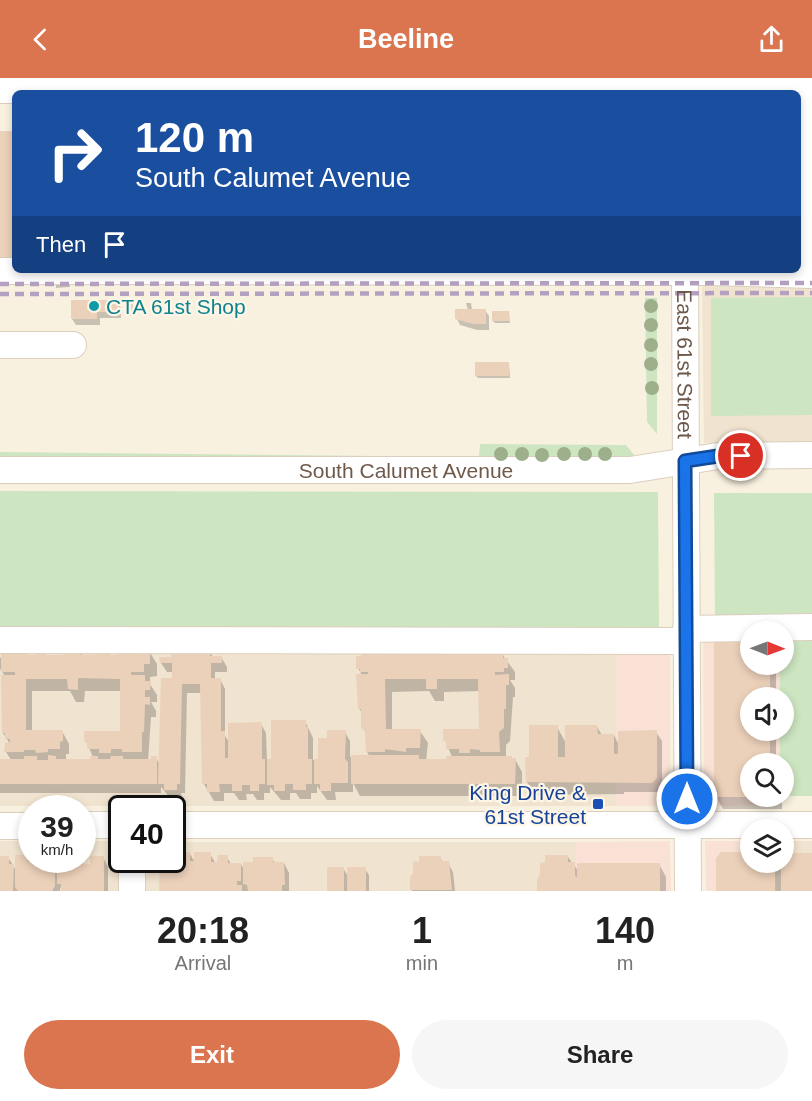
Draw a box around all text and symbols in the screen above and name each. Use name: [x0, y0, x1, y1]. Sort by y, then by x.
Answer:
icon: back: [24, 23, 57, 56]
icon: share: [755, 23, 788, 56]
text: Beeline: [358, 24, 454, 54]
icon: right: [36, 114, 114, 192]
text: 120 m: [135, 114, 254, 161]
text: South Calumet Avenue: [135, 163, 411, 193]
icon: arrive: [98, 228, 131, 261]
text: Then: [36, 232, 86, 257]
street label: East 61st Street: [674, 289, 697, 439]
place label: CTA 61st Shop: [106, 295, 246, 318]
marker: CTA 61st Shop: [87, 299, 101, 313]
pin: [715, 430, 766, 481]
icon: arrive: [724, 439, 757, 472]
street label: South Calumet Avenue: [299, 459, 513, 482]
north arrow: [740, 621, 794, 675]
map controls: [740, 621, 794, 873]
button: sound: [740, 687, 794, 741]
button: search: [740, 753, 794, 807]
position arrow: [655, 767, 719, 831]
place label: King Drive & 61st Street: [469, 781, 586, 828]
speed limit sign: 40: [108, 795, 186, 873]
marker: King Drive & 61st Street: [591, 797, 605, 811]
text: 39: [40, 810, 74, 843]
button: layers: [740, 819, 794, 873]
text: km/h: [41, 841, 73, 858]
text: 20:18: [157, 910, 249, 951]
text: 1: [412, 910, 432, 951]
text: 140: [595, 910, 655, 951]
text: Arrival: [175, 952, 231, 974]
text: min: [406, 952, 438, 974]
text: m: [617, 952, 633, 974]
button: Exit: [24, 1020, 400, 1089]
button: Share: [412, 1020, 788, 1089]

